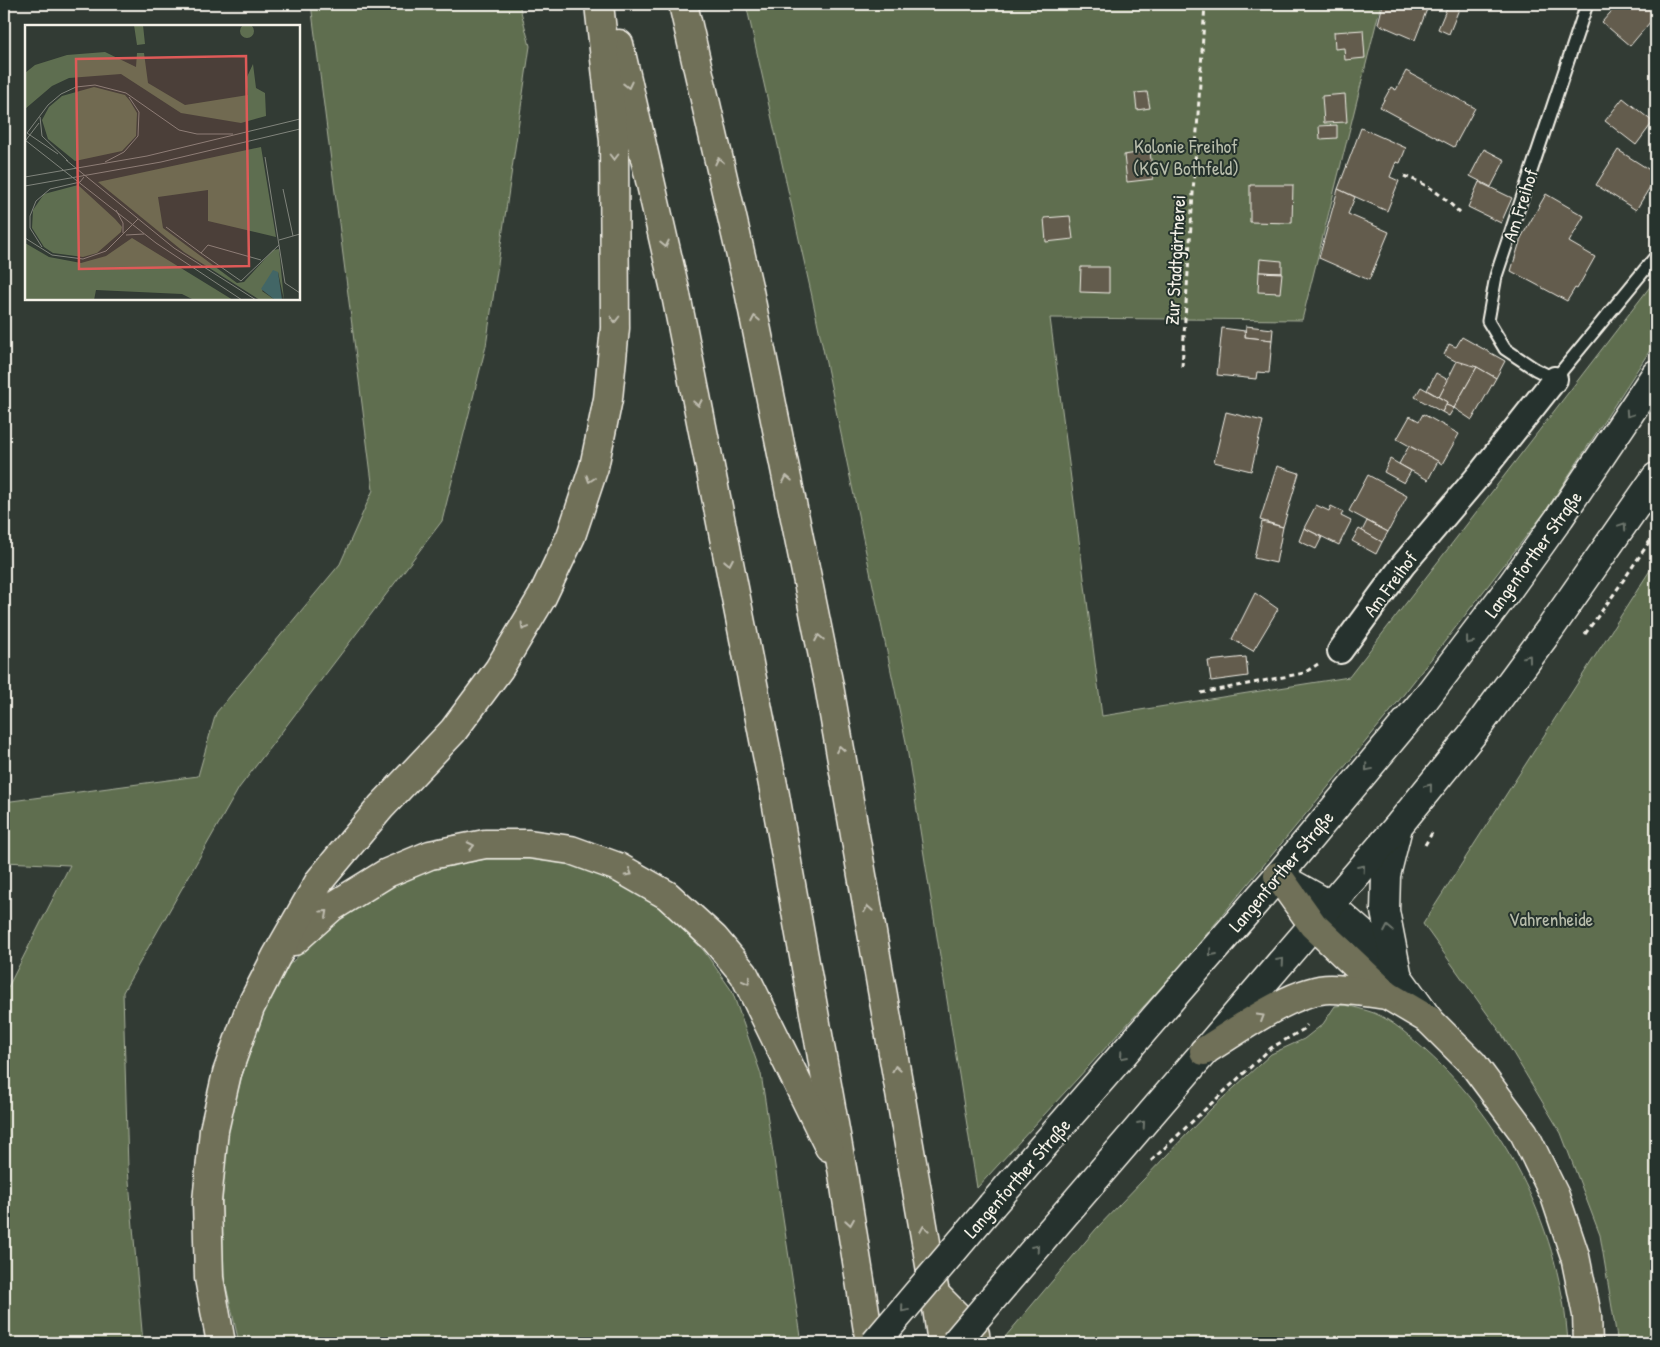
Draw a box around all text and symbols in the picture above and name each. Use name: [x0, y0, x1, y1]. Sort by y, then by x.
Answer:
inset map: [25, 25, 300, 300]
one-way arrow: [622, 81, 633, 90]
park label: Kolonie Freihof (KGV Bothfeld): [1133, 133, 1239, 181]
one-way arrow: [609, 153, 619, 161]
one-way arrow: [714, 156, 725, 165]
street label: Am Freihof: [1496, 165, 1544, 245]
street label: Zur Stadtgärtnerei: [1159, 194, 1191, 326]
one-way arrow: [659, 239, 670, 248]
one-way arrow: [750, 315, 760, 324]
one-way arrow: [610, 316, 620, 323]
one-way arrow: [692, 398, 702, 407]
one-way arrow: [1626, 409, 1635, 418]
one-way arrow: [782, 474, 793, 483]
one-way arrow: [585, 475, 595, 483]
street label: Langenforther Straße: [1478, 485, 1588, 623]
one-way arrow: [1617, 522, 1626, 532]
street label: Am Freihof: [1357, 546, 1423, 622]
one-way arrow: [723, 558, 734, 567]
one-way arrow: [521, 622, 531, 631]
one-way arrow: [814, 634, 825, 642]
one-way arrow: [1466, 635, 1475, 645]
one-way arrow: [1523, 655, 1531, 664]
one-way arrow: [835, 744, 845, 753]
one-way arrow: [1364, 763, 1373, 772]
one-way arrow: [1424, 784, 1432, 793]
street label: Langenforther Straße: [1223, 805, 1340, 937]
one-way arrow: [467, 842, 476, 852]
one-way arrow: [1356, 865, 1365, 874]
one-way arrow: [623, 867, 632, 877]
one-way arrow: [863, 905, 873, 913]
park label: Vahrenheide: [1509, 906, 1594, 932]
one-way arrow: [320, 910, 329, 919]
one-way arrow: [1383, 924, 1394, 933]
one-way arrow: [1209, 947, 1218, 956]
one-way arrow: [1276, 958, 1285, 967]
one-way arrow: [741, 976, 751, 985]
one-way arrow: [1255, 1014, 1264, 1023]
one-way arrow: [1120, 1050, 1129, 1059]
one-way arrow: [891, 1065, 901, 1073]
street label: Langenforther Straße: [958, 1112, 1077, 1243]
one-way arrow: [1136, 1121, 1145, 1130]
one-way arrow: [845, 1217, 855, 1226]
one-way arrow: [919, 1225, 929, 1233]
one-way arrow: [1030, 1244, 1039, 1253]
one-way arrow: [901, 1303, 909, 1312]

